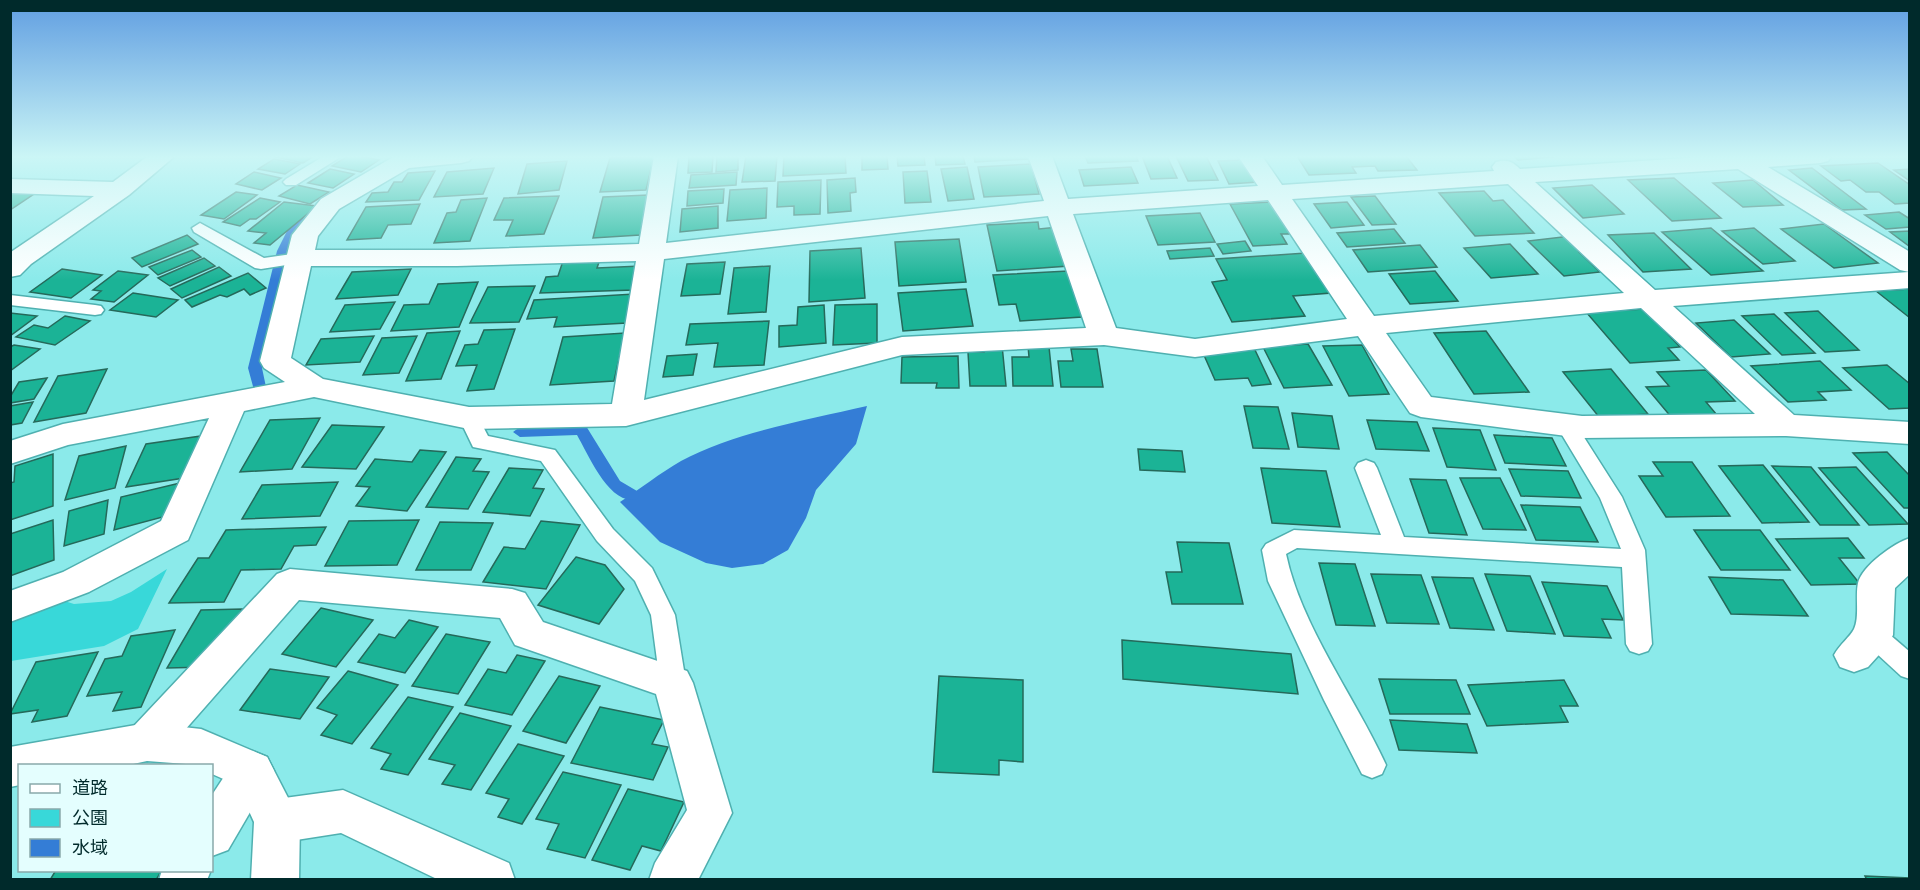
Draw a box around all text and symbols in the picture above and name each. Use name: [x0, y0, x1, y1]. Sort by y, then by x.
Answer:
legend: [18, 764, 213, 872]
text: 道路: [72, 777, 108, 799]
text: 公園: [72, 807, 108, 829]
text: 水域: [72, 837, 108, 859]

